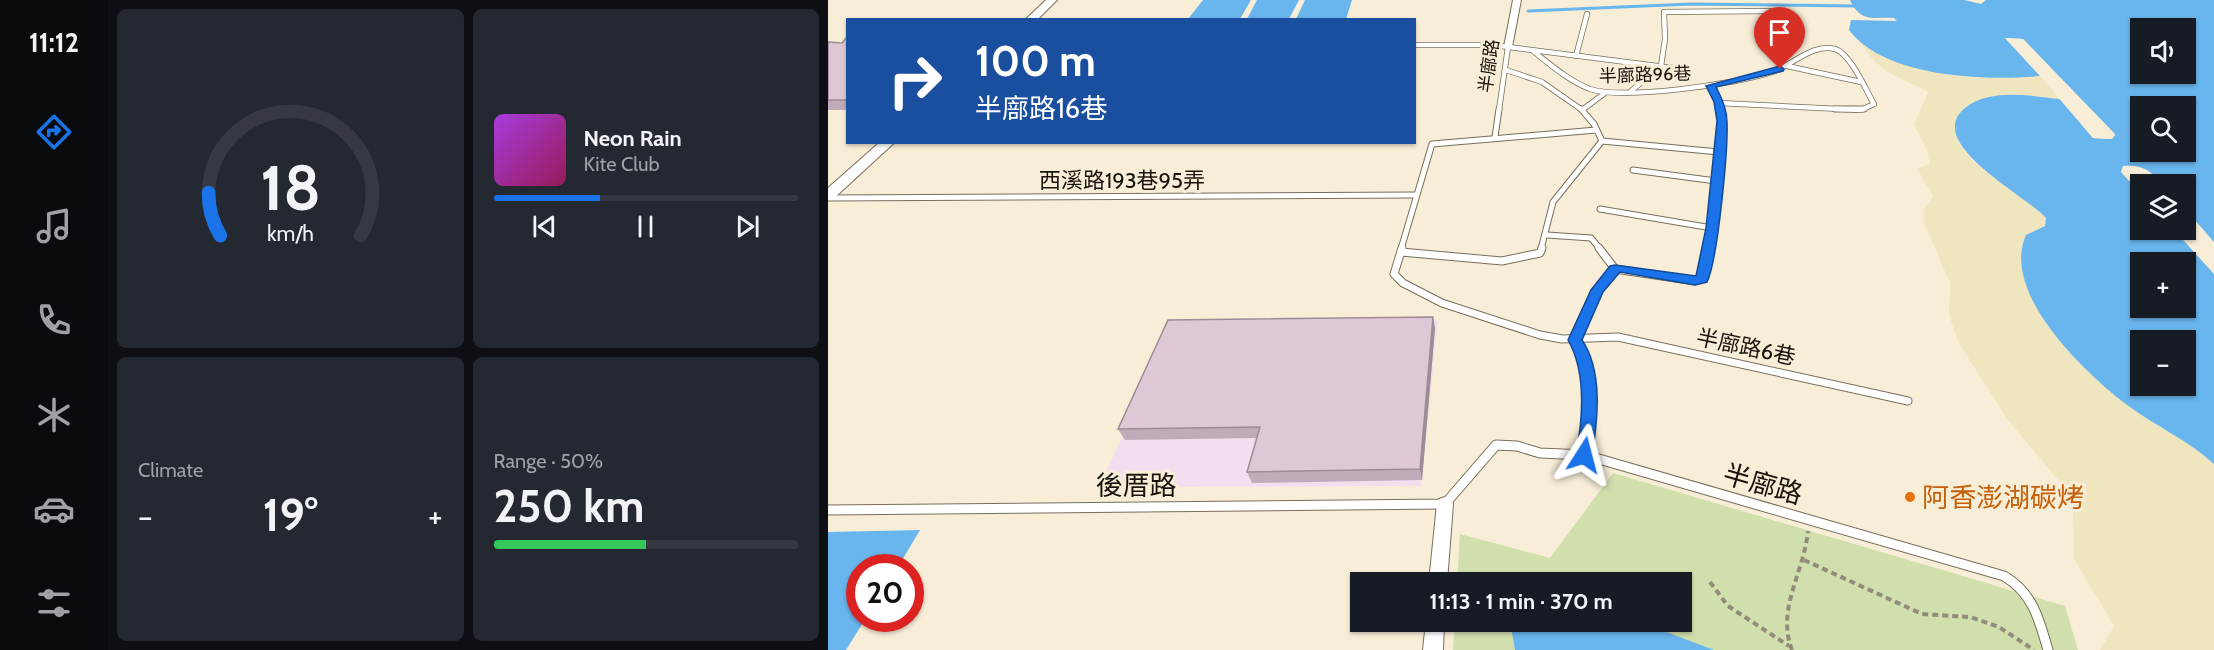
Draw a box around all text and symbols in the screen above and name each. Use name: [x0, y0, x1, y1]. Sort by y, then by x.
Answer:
pin: [1754, 7, 1805, 69]
icon: arrive: [1763, 16, 1796, 49]
map controls: [2130, 18, 2196, 396]
button: sound: [2130, 18, 2196, 84]
text: 11:12: [29, 26, 79, 59]
text: 100 m: [975, 35, 1096, 87]
street label: 半廍路: [1474, 38, 1504, 94]
icon: right: [876, 42, 954, 120]
street label: 半廍路96巷: [1598, 62, 1692, 88]
text: 半廍路16巷: [975, 92, 1107, 125]
button: search: [2130, 96, 2196, 162]
icon: directions: [33, 111, 75, 153]
text: Neon Rain: [584, 125, 682, 152]
text: 18: [260, 150, 321, 226]
text: Kite Club: [584, 152, 660, 176]
street label: 西溪路193巷95弄: [1039, 167, 1205, 194]
button: layers: [2130, 174, 2196, 240]
icon: music: [33, 205, 75, 247]
icon: previous: [528, 210, 561, 243]
icon: pause: [629, 210, 662, 243]
icon: next: [731, 210, 764, 243]
text: km/h: [267, 220, 314, 246]
button: +: [2130, 252, 2196, 318]
icon: phone: [33, 299, 75, 341]
street label: 半廍路6巷: [1694, 323, 1798, 371]
button: −: [2130, 330, 2196, 396]
icon: climate: [33, 394, 75, 436]
position arrow: [1552, 423, 1616, 487]
text: Range · 50%: [494, 449, 603, 473]
street label: 半廍路: [1720, 457, 1806, 511]
text: Climate: [138, 458, 203, 482]
street label: 後厝路: [1096, 469, 1177, 502]
text: 250 km: [494, 479, 644, 533]
place label: 阿香澎湖碳烤: [1922, 481, 2084, 514]
icon: car: [33, 488, 75, 530]
text: 19°: [263, 488, 318, 542]
marker: 阿香澎湖碳烤: [1903, 490, 1917, 504]
text: −: [138, 496, 153, 536]
text: +: [428, 496, 443, 536]
speed limit sign: 20: [846, 554, 924, 632]
icon: filters: [33, 582, 75, 624]
text: 11:13 · 1 min · 370 m: [1429, 588, 1613, 615]

